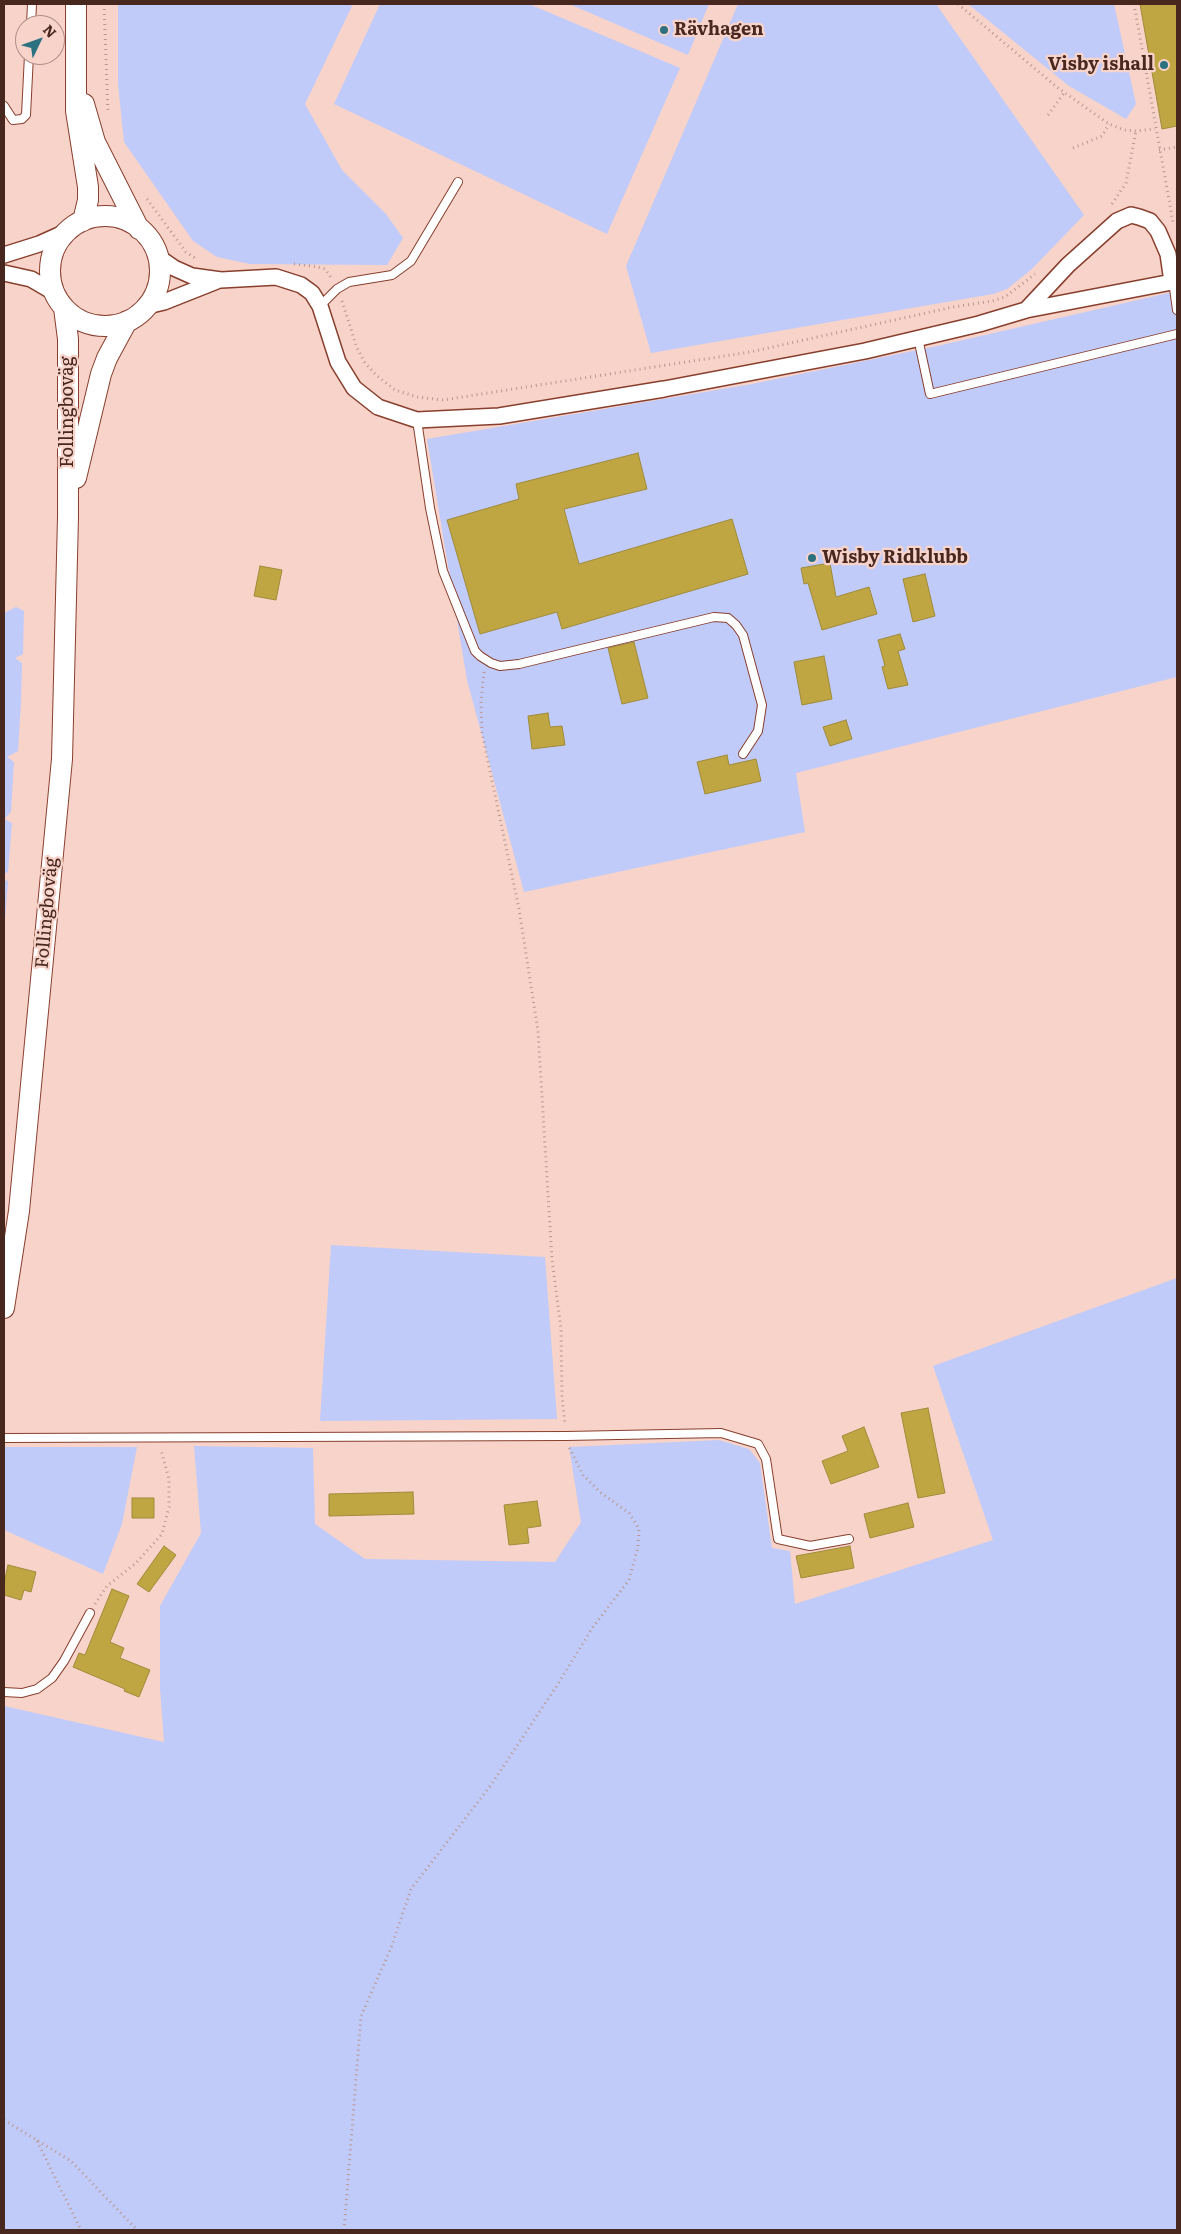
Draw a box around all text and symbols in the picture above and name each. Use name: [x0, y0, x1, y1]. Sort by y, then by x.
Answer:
north arrow: [15, 15, 65, 65]
place label: Rävhagen: [674, 19, 764, 41]
text: N: [39, 20, 62, 42]
marker: Rävhagen: [658, 24, 670, 36]
place label: Visby ishall: [1048, 54, 1154, 76]
marker: Visby ishall: [1158, 59, 1170, 71]
street label: Follingboväg: [57, 356, 79, 468]
place label: Wisby Ridklubb: [822, 547, 968, 569]
marker: Wisby Ridklubb: [806, 552, 818, 564]
street label: Follingboväg: [31, 856, 63, 970]

